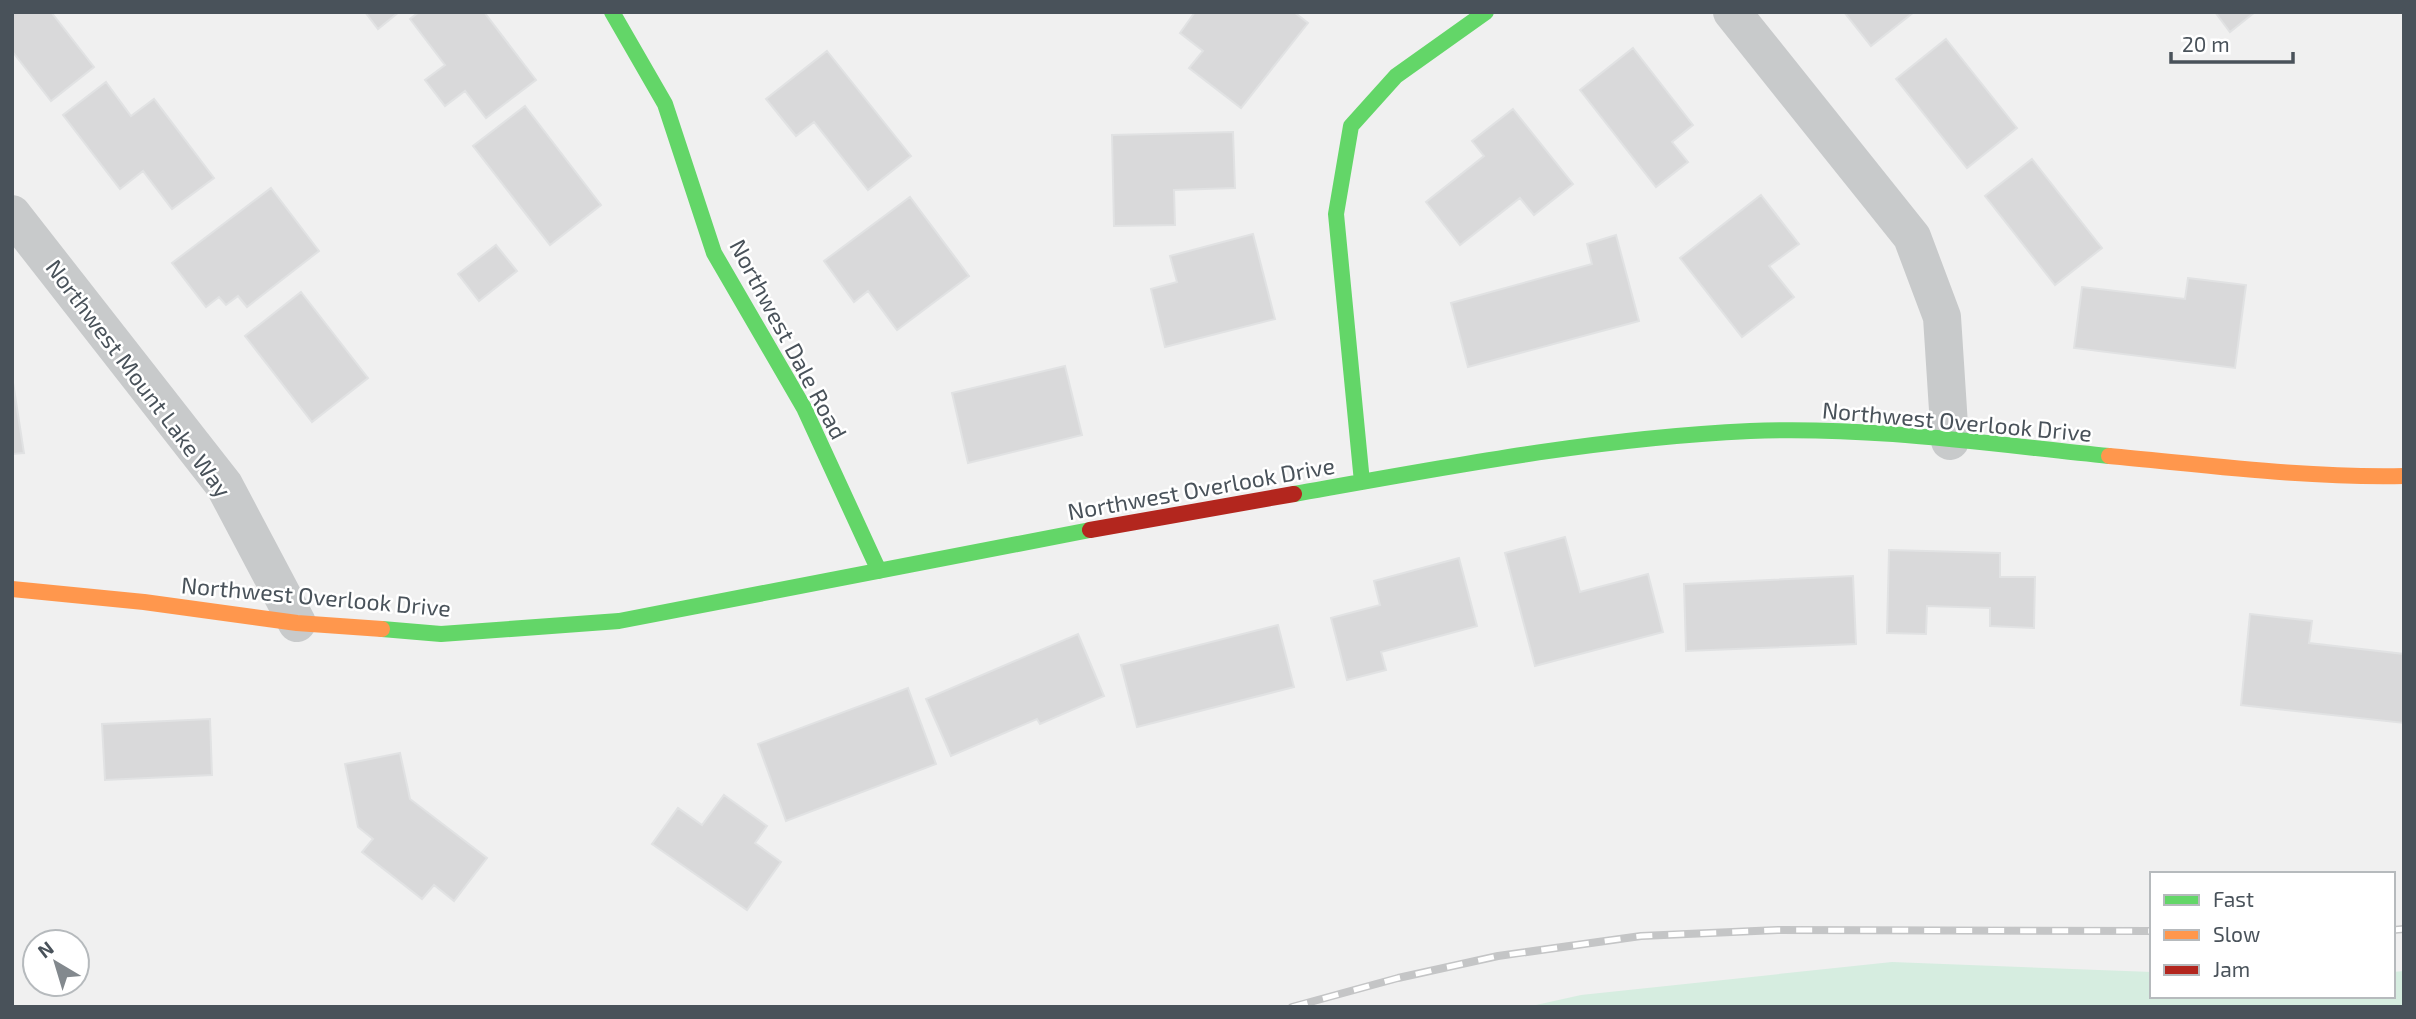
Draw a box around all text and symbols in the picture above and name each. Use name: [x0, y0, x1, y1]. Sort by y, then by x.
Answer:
scale bar: [2171, 21, 2294, 65]
text: 20 m: [2182, 31, 2230, 56]
street label: Northwest Dale Road: [724, 234, 854, 444]
street label: Northwest Mount Lake Way: [40, 254, 238, 502]
street label: Northwest Overlook Drive: [1821, 395, 2093, 447]
street label: Northwest Overlook Drive: [1065, 451, 1337, 525]
street label: Northwest Overlook Drive: [180, 570, 452, 622]
legend: [2150, 872, 2395, 998]
text: Fast: [2213, 886, 2254, 911]
text: Slow: [2213, 921, 2260, 946]
north arrow: [21, 928, 91, 998]
text: N: [33, 936, 58, 962]
text: Jam: [2213, 956, 2250, 981]

